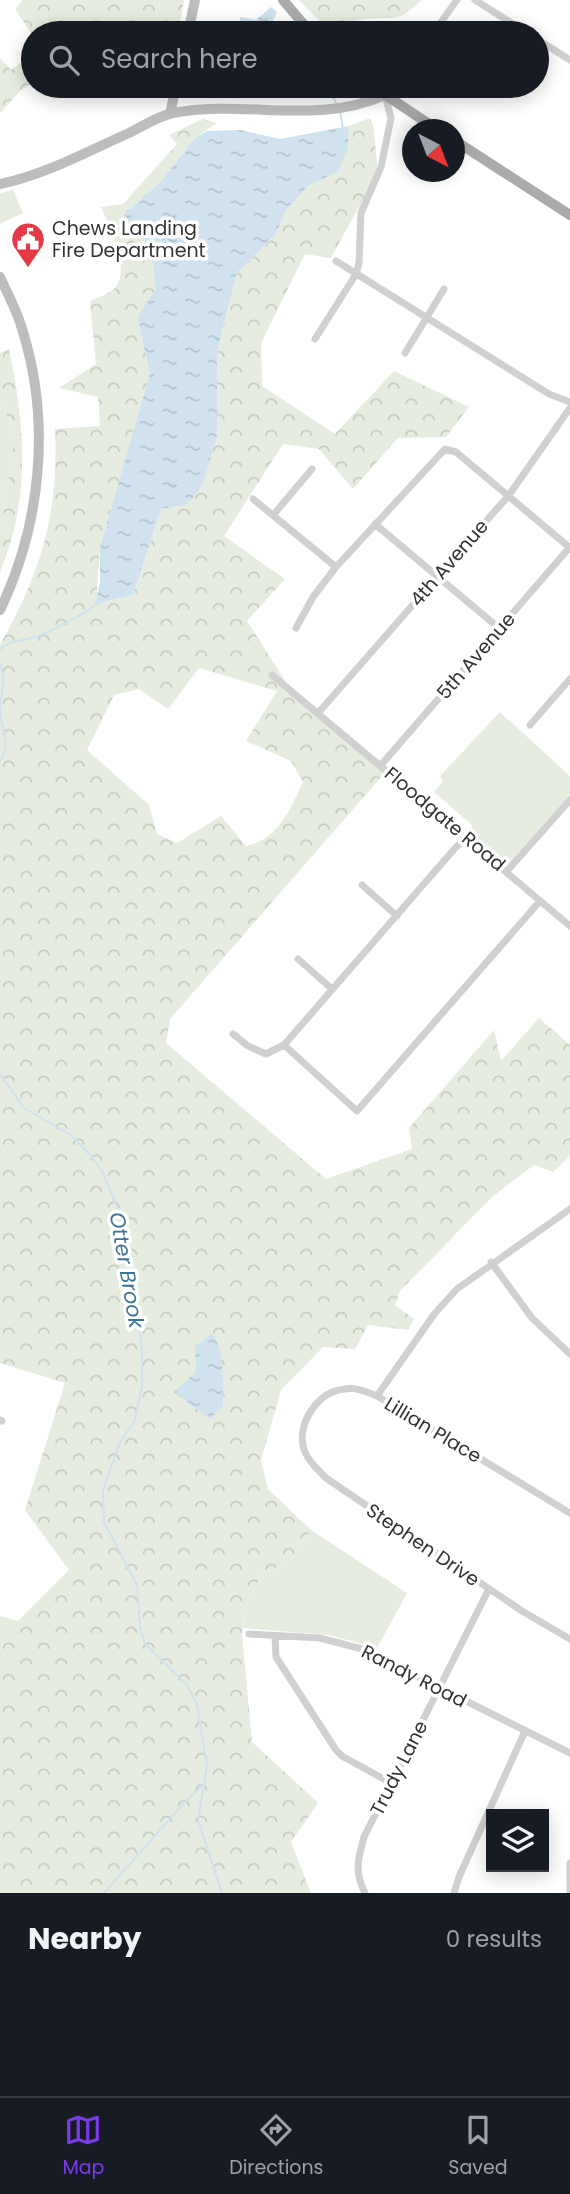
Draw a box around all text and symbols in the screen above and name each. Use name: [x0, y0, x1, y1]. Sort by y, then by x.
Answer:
search box: [21, 21, 549, 98]
icon: search: [45, 41, 83, 79]
text: Search here: [101, 41, 258, 77]
north arrow: [402, 119, 465, 182]
place label: Chews Landing Fire Department: [52, 215, 206, 264]
public building icon: Chews Landing Fire Department: [9, 220, 47, 269]
street label: 4th Avenue: [404, 514, 494, 612]
street label: 5th Avenue: [431, 607, 521, 705]
street label: Floodgate Road: [379, 760, 511, 878]
water label: Otter Brook: [103, 1210, 152, 1331]
street label: Lillian Place: [379, 1390, 487, 1470]
street label: Stephen Drive: [361, 1497, 485, 1593]
street label: Randy Road: [357, 1638, 471, 1714]
street label: Trudy Lane: [364, 1716, 434, 1820]
map controls: [486, 1809, 549, 1872]
button: layers: [486, 1809, 549, 1872]
text: Nearby: [28, 1917, 142, 1960]
text: 0 results: [446, 1923, 542, 1955]
tab: Map: [62, 2111, 104, 2182]
tab: Directions: [229, 2111, 324, 2182]
tab: Saved: [448, 2111, 508, 2182]

